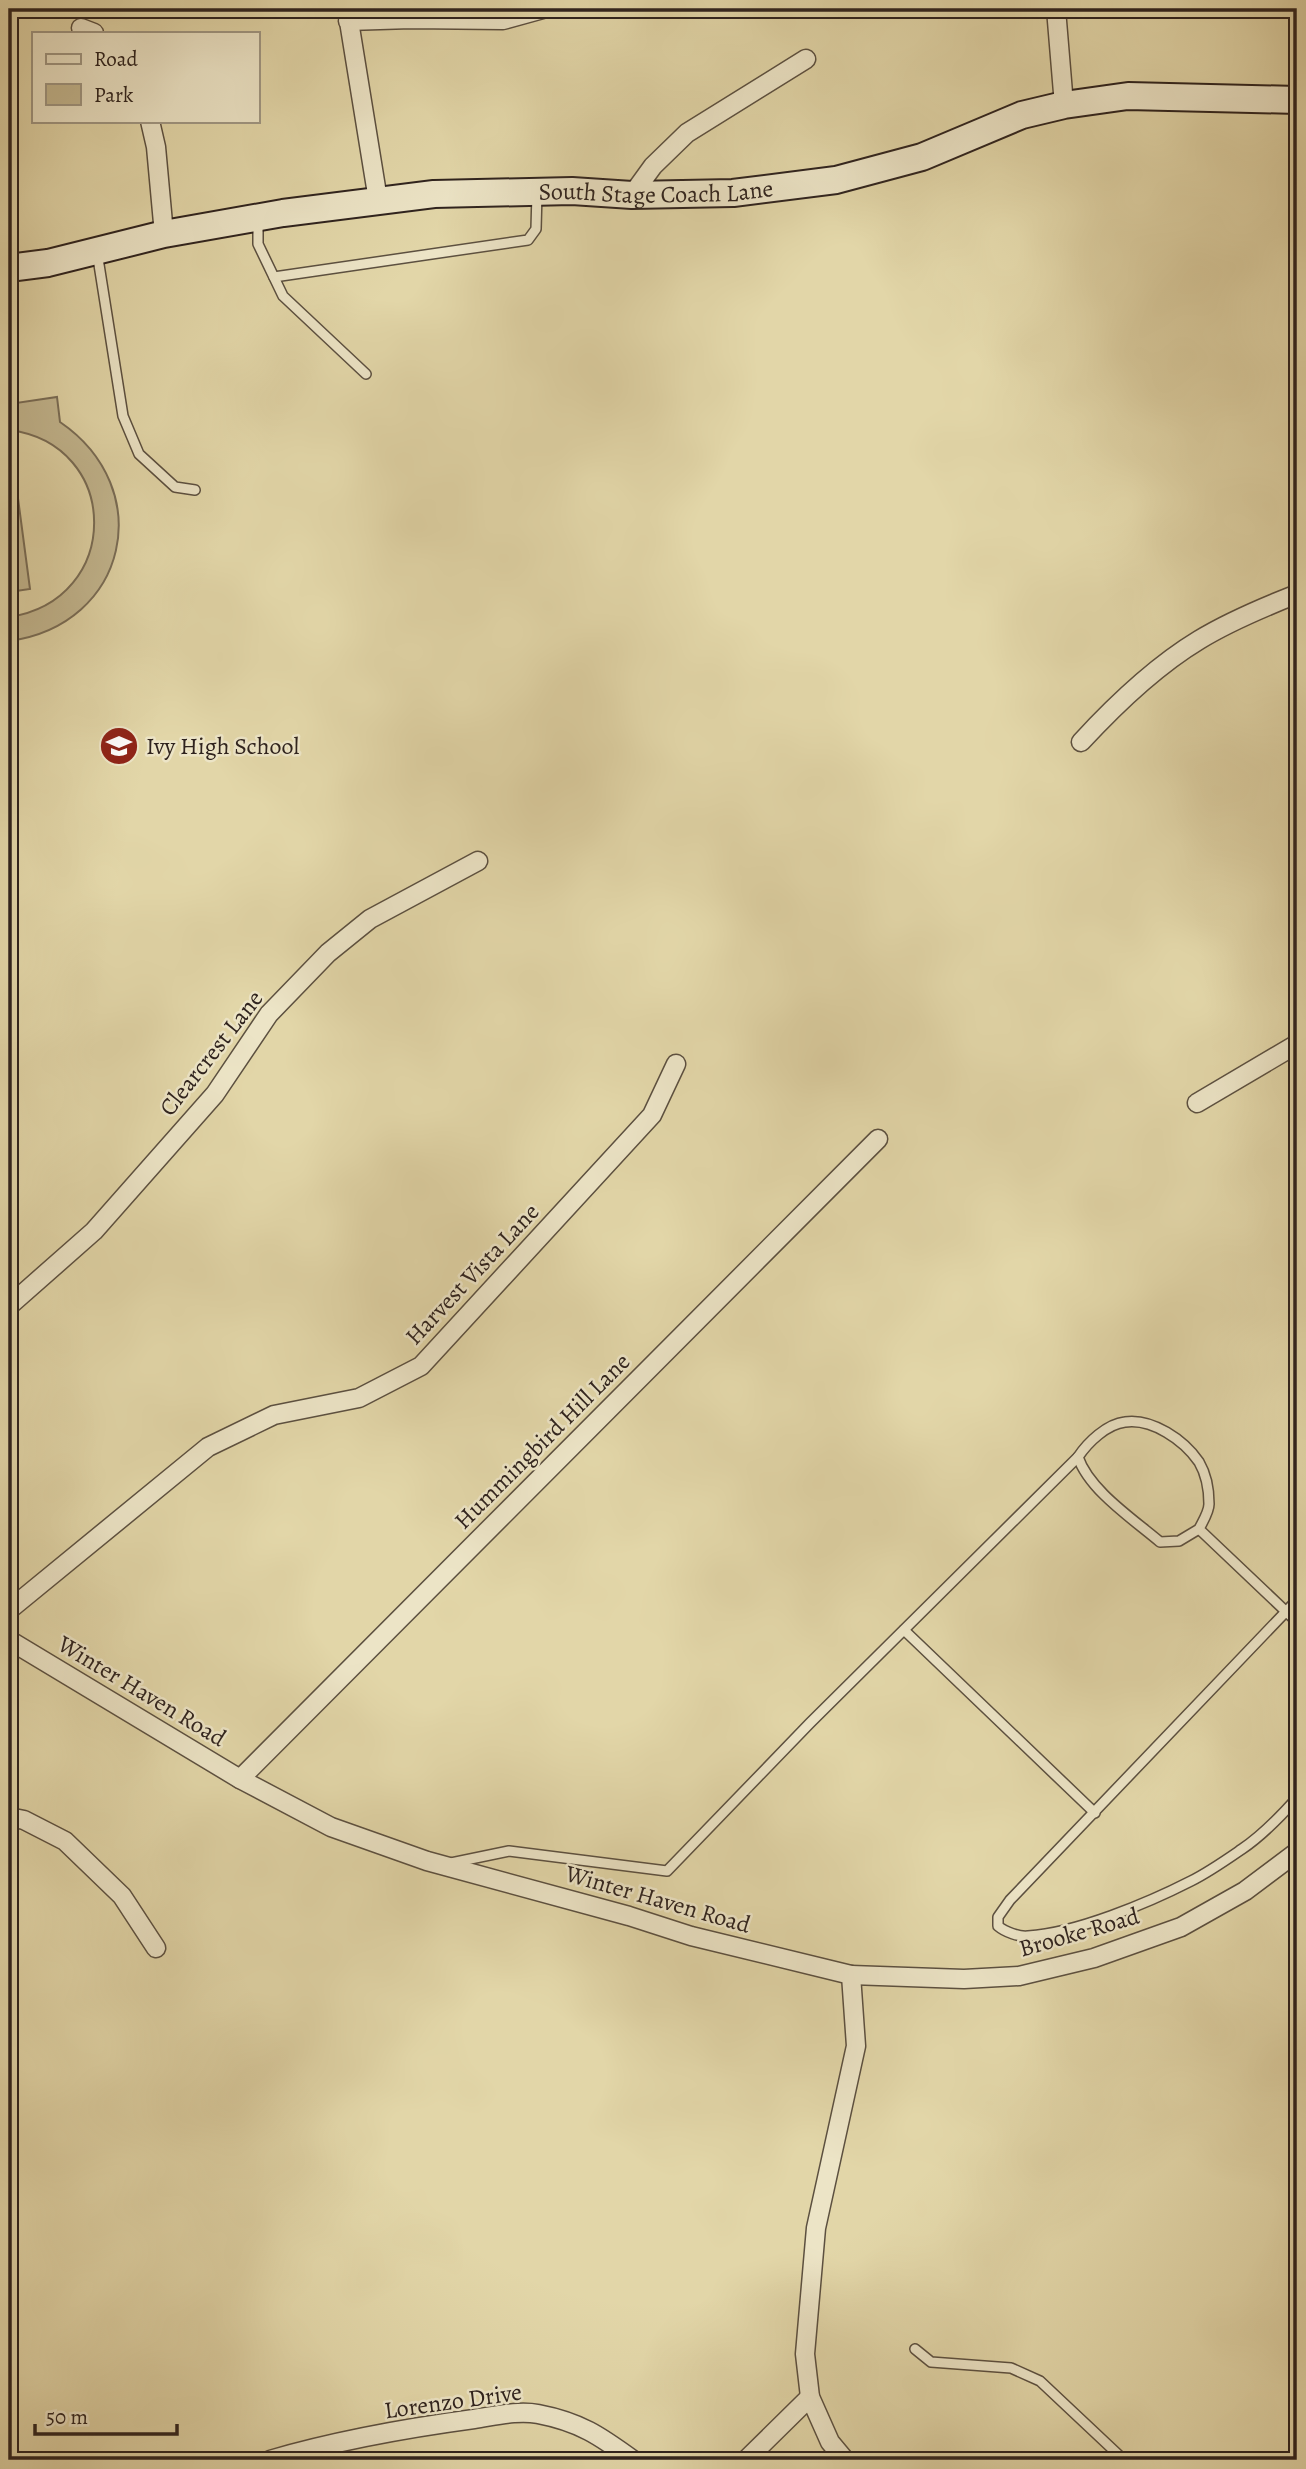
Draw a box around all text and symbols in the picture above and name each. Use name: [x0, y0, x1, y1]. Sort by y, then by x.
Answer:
legend: [32, 32, 259, 122]
text: Road: [94, 45, 138, 73]
text: Park: [94, 81, 134, 109]
street label: South Stage Coach Lane: [538, 172, 775, 211]
school or university icon: Ivy High School: [98, 725, 140, 767]
place label: Ivy High School: [146, 730, 299, 762]
street label: Clearcrest Lane: [152, 984, 270, 1122]
street label: Harvest Vista Lane: [398, 1196, 546, 1352]
street label: Hummingbird Hill Lane: [447, 1346, 637, 1536]
street label: Winter Haven Road: [51, 1628, 232, 1754]
street label: Winter Haven Road: [561, 1857, 754, 1941]
street label: Brooke Road: [1015, 1900, 1143, 1964]
street label: Lorenzo Drive: [382, 2376, 524, 2426]
scale bar: [35, 2392, 177, 2436]
text: 50 m: [46, 2403, 88, 2431]

